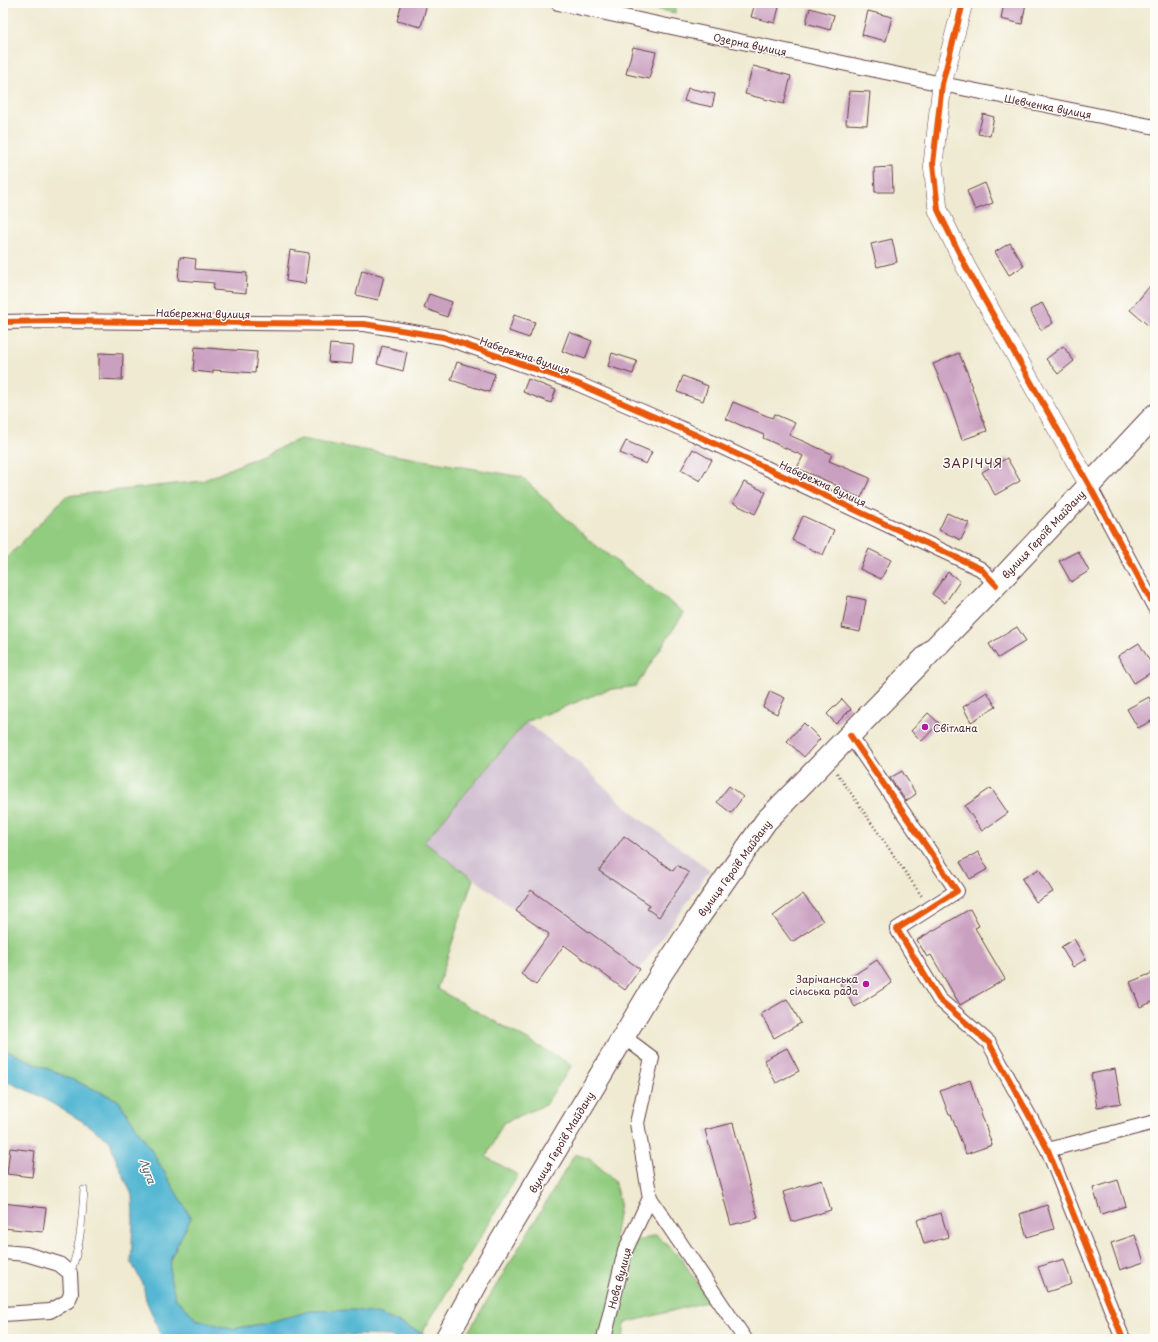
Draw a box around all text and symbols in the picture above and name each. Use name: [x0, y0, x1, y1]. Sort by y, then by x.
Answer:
street label: Озерна вулиця: [712, 29, 788, 59]
street label: Шевченка вулиця: [1003, 90, 1093, 122]
street label: Набережна вулиця: [156, 305, 250, 321]
street label: Набережна вулиця: [478, 333, 572, 377]
district label: ЗАРІЧЧЯ: [943, 454, 1003, 472]
street label: Набережна вулиця: [777, 456, 869, 510]
street label: вулиця Героїв Майдану: [998, 486, 1088, 582]
place label: Світлана: [933, 720, 978, 735]
marker: Світлана: [920, 722, 930, 732]
street label: вулиця Героїв Майдану: [694, 816, 774, 919]
place label: Зарічанська сільська рада: [789, 971, 859, 998]
marker: Зарічанська сільська рада: [861, 979, 871, 989]
street label: вулиця Героїв Майдану: [525, 1088, 597, 1196]
water label: Луга: [135, 1156, 161, 1187]
street label: Нова вулиця: [604, 1246, 634, 1310]

